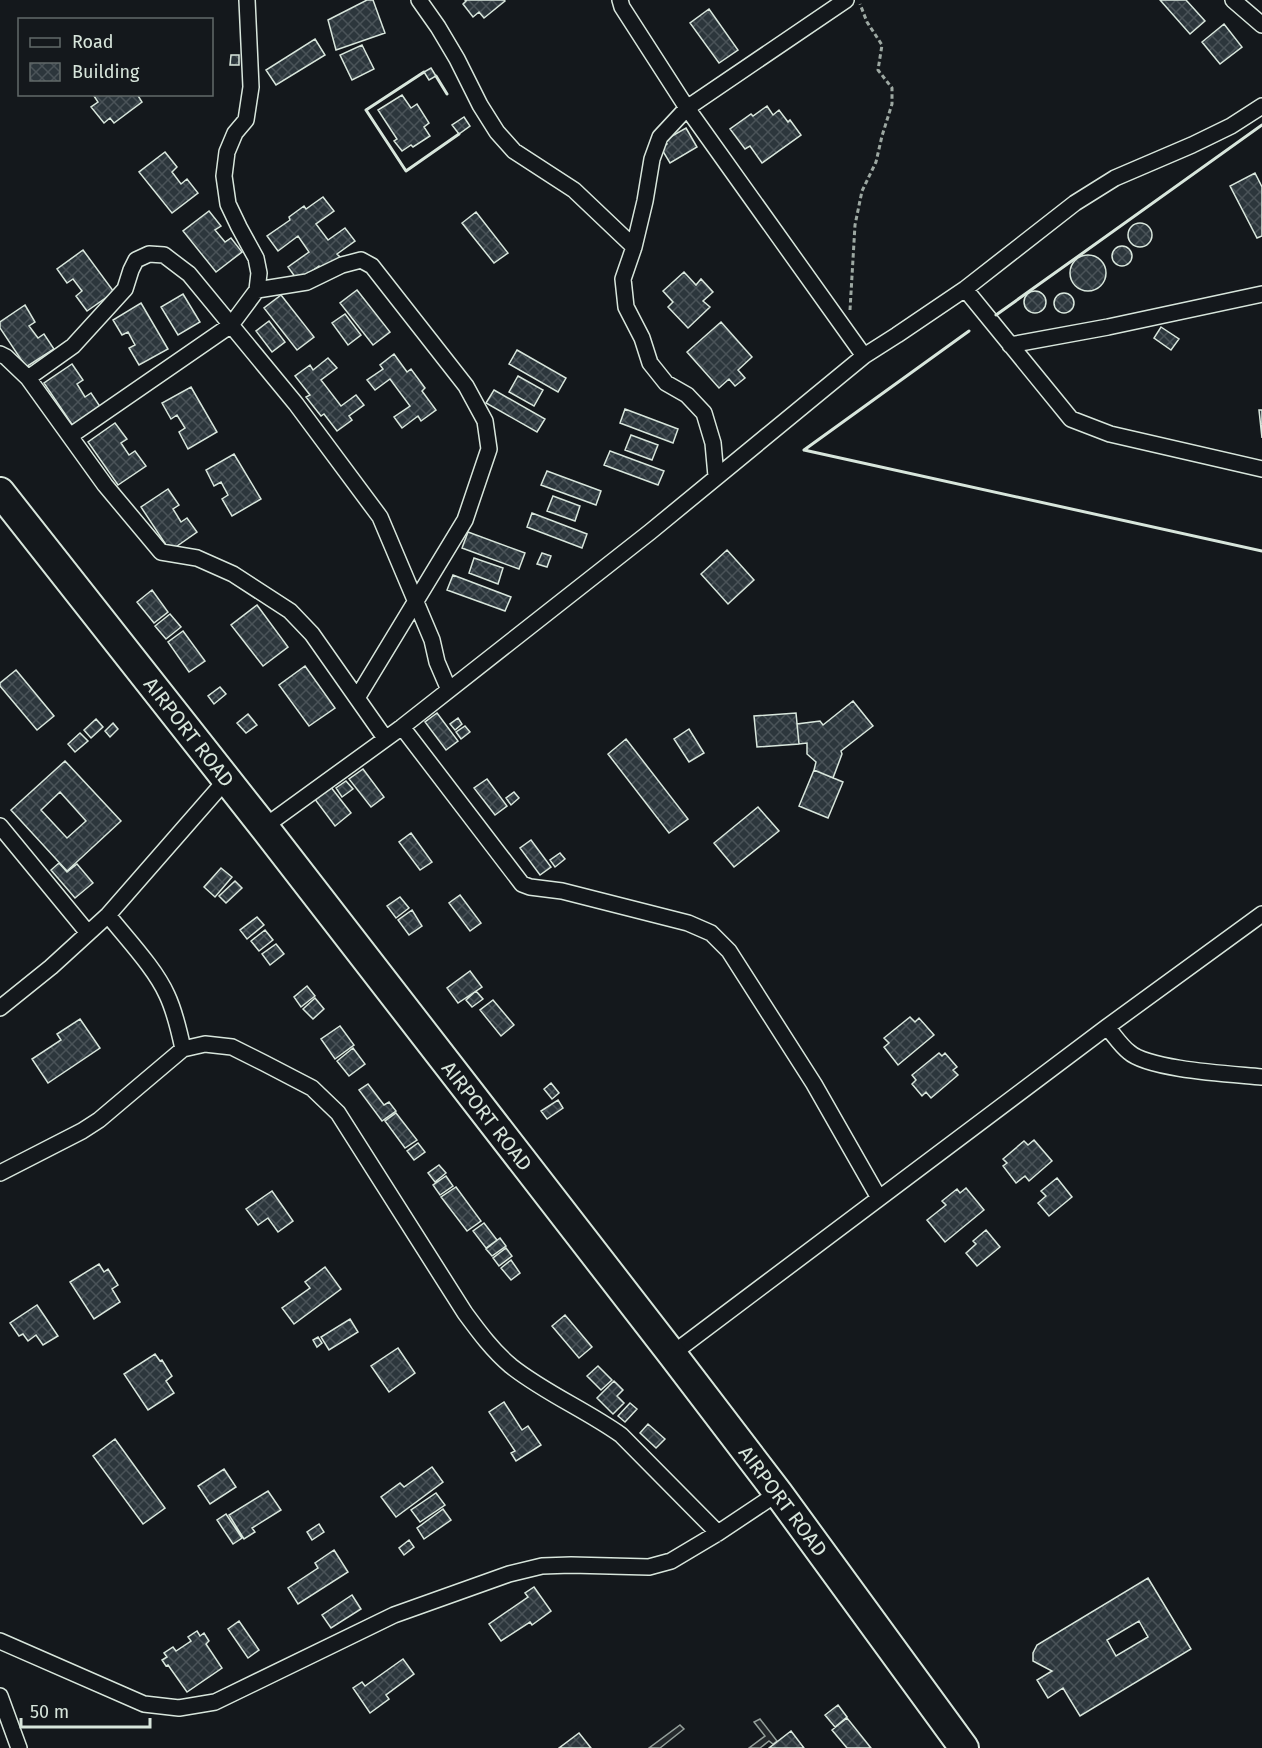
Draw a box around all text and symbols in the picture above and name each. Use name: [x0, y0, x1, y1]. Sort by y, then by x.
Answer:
legend: [18, 18, 213, 96]
text: Road: [72, 31, 114, 53]
text: Building: [72, 61, 140, 83]
street label: AIRPORT ROAD: [139, 673, 239, 791]
street label: AIRPORT ROAD: [437, 1057, 537, 1175]
street label: AIRPORT ROAD: [734, 1441, 832, 1561]
scale bar: [21, 1691, 150, 1729]
text: 50 m: [30, 1701, 69, 1723]

